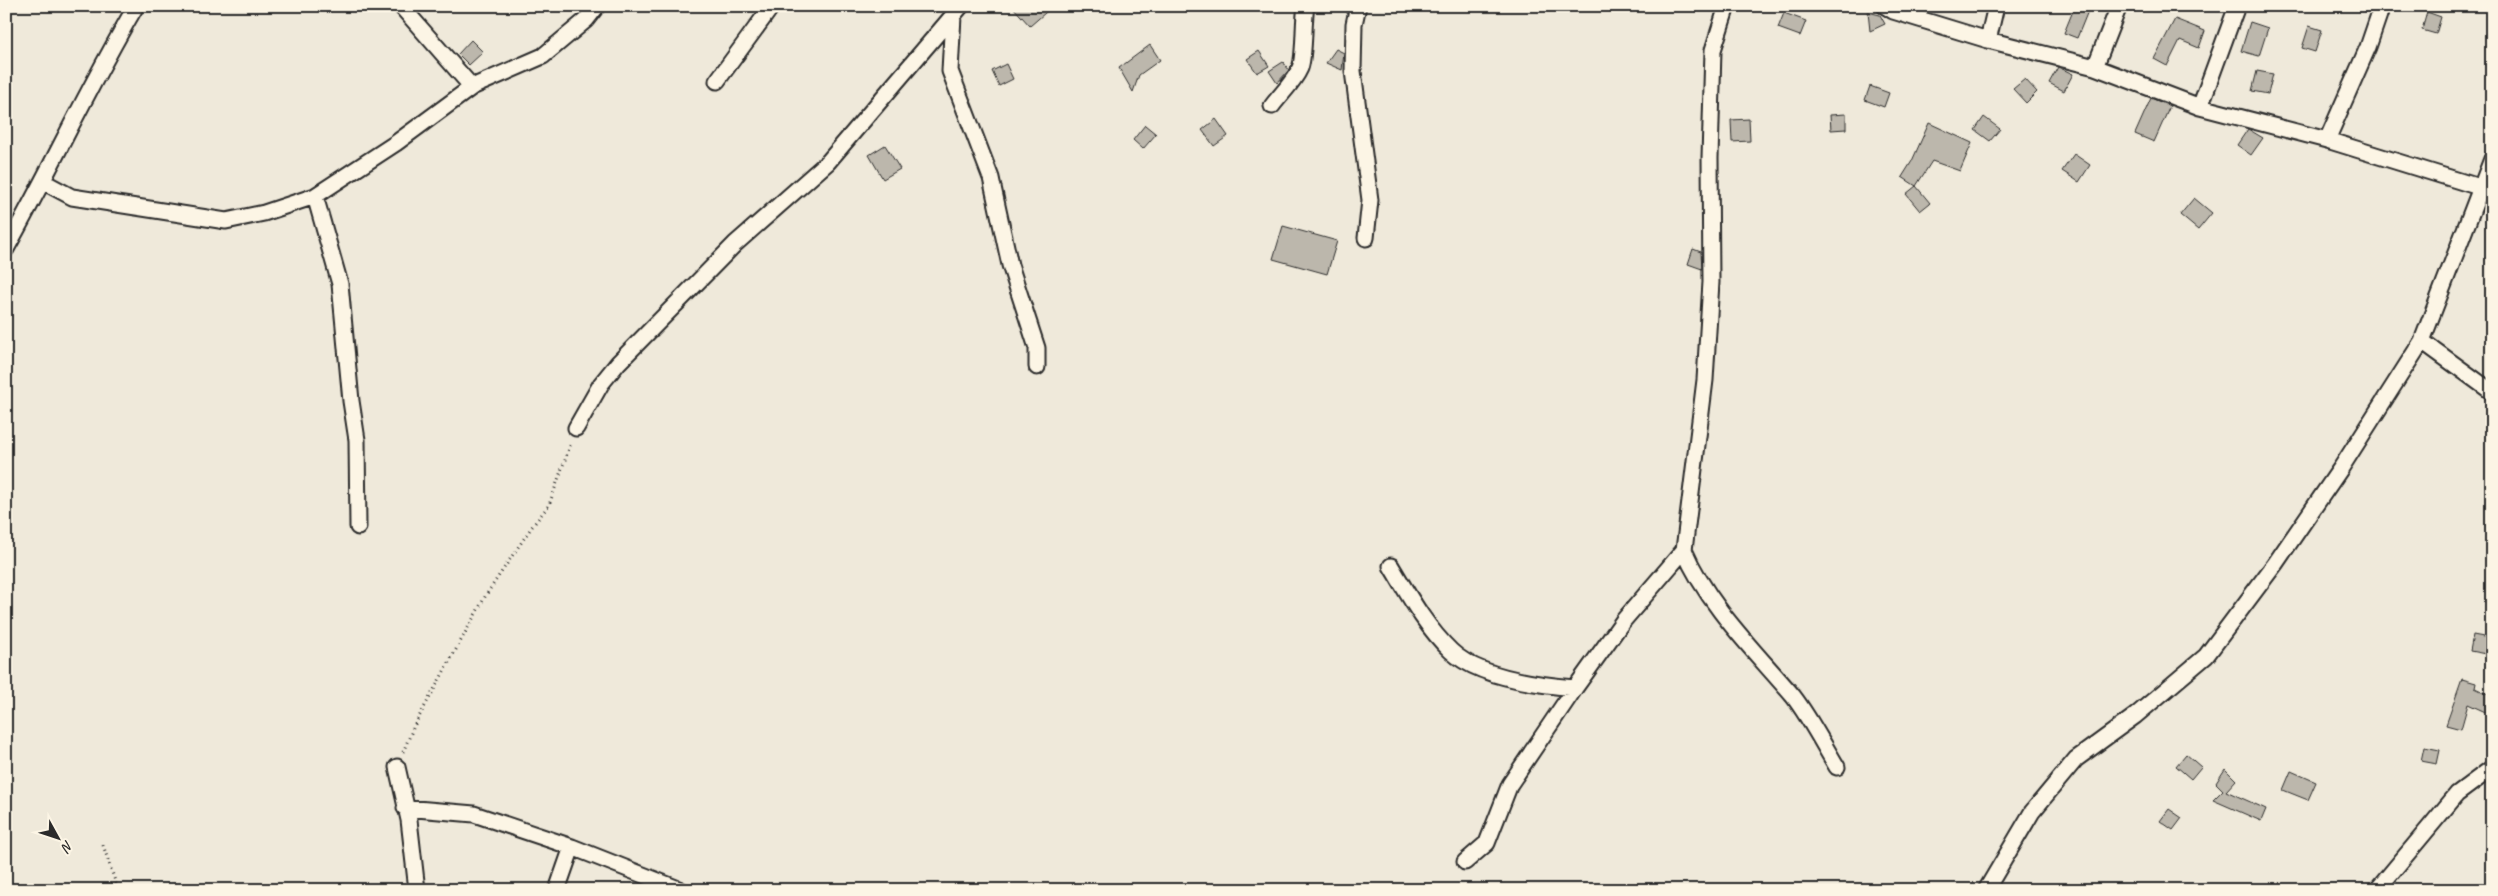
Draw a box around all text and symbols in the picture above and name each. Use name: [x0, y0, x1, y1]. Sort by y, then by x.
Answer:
north arrow: [32, 814, 82, 864]
text: N: [57, 837, 77, 857]

